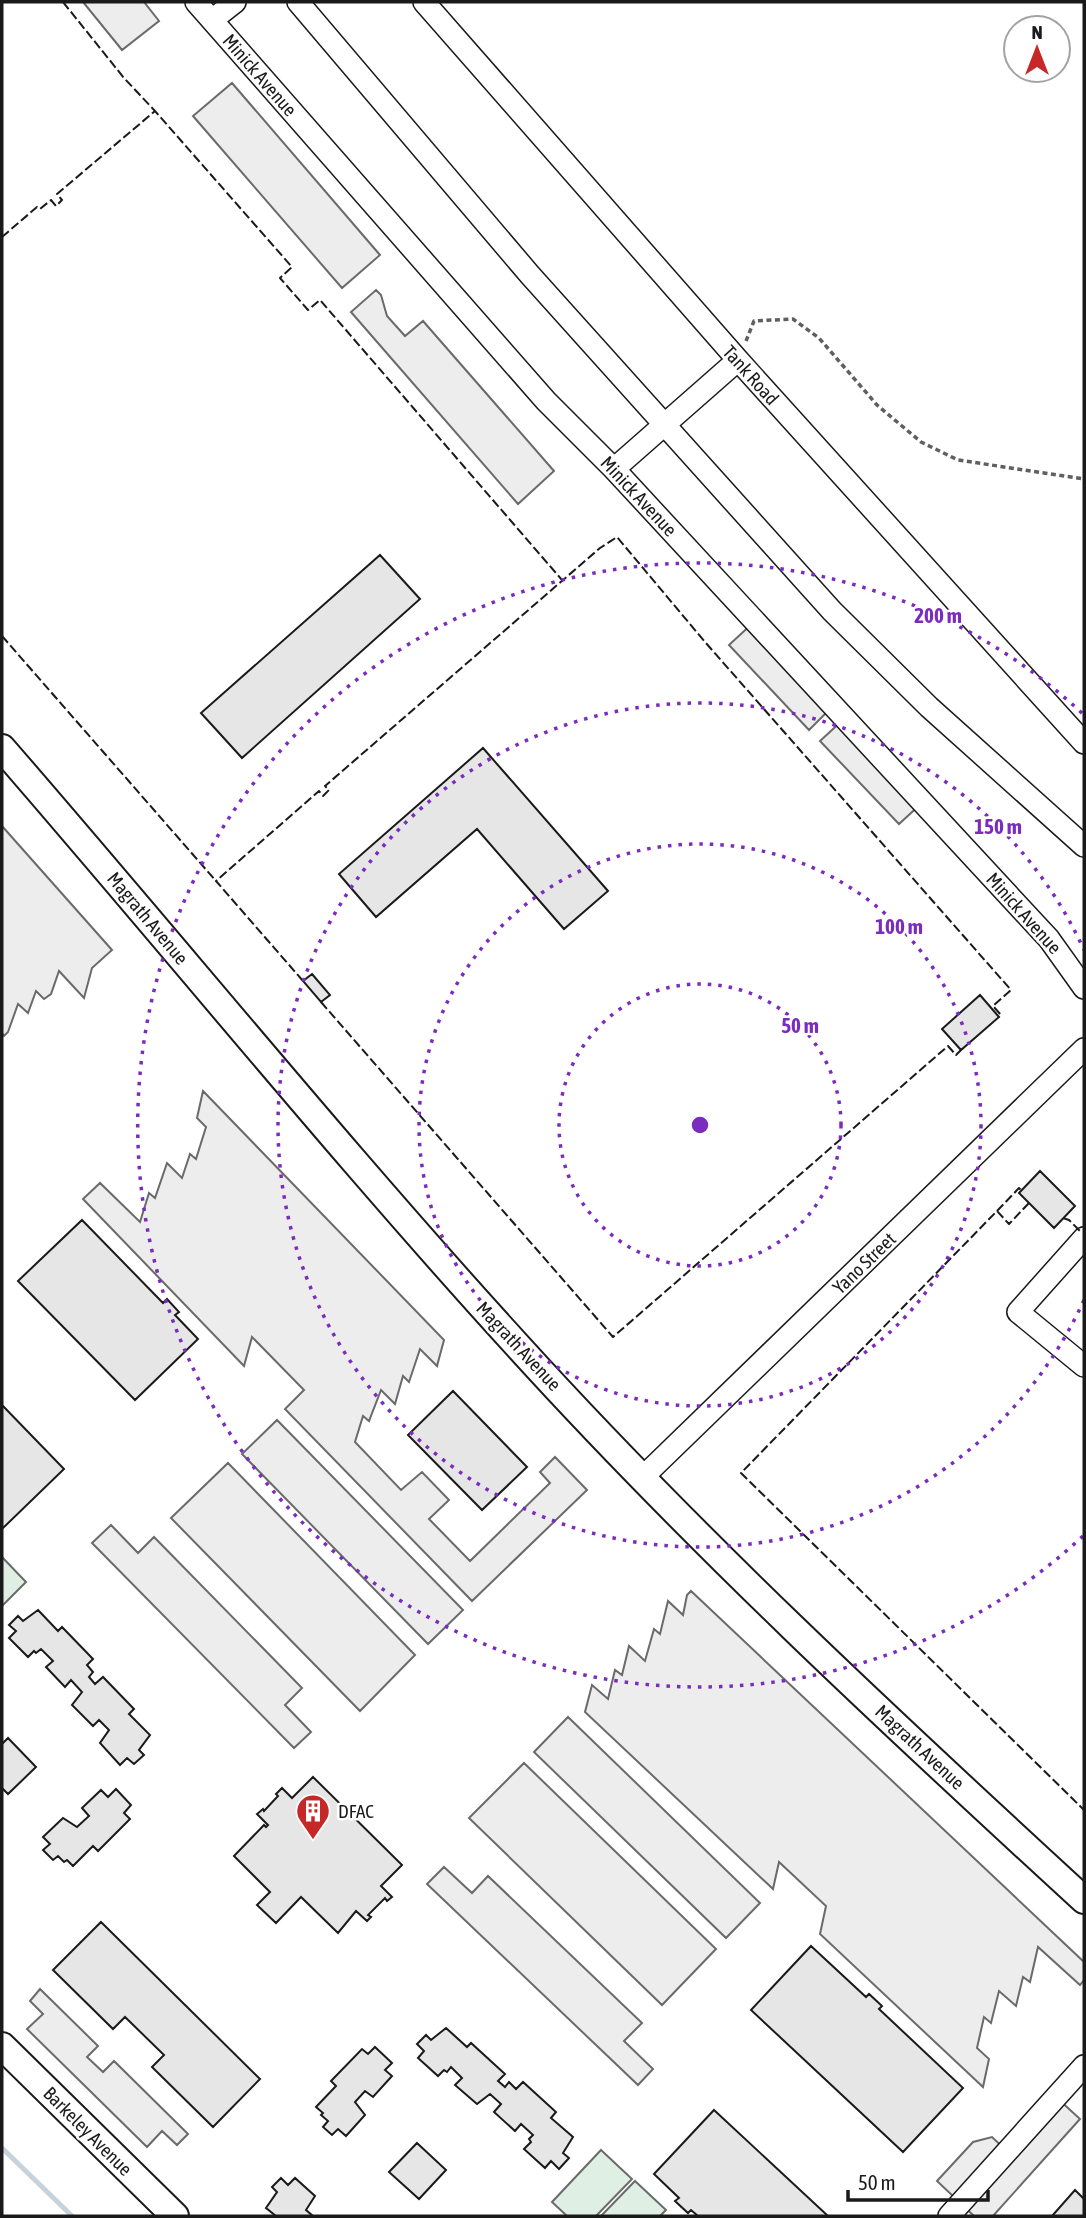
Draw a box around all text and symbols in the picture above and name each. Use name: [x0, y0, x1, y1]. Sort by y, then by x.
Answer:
north arrow: [1002, 14, 1072, 84]
text: N: [1031, 21, 1043, 43]
street label: Minick Avenue: [218, 30, 302, 120]
street label: Tank Road: [719, 341, 783, 409]
street label: Minick Avenue: [596, 451, 682, 541]
text: 200 m: [914, 603, 962, 627]
text: 150 m: [974, 814, 1022, 838]
street label: Magrath Avenue: [103, 867, 193, 969]
street label: Minick Avenue: [982, 868, 1066, 958]
text: 100 m: [875, 914, 923, 938]
text: 50 m: [781, 1013, 819, 1037]
centre of rings: [688, 1113, 712, 1137]
street label: Yano Street: [828, 1228, 900, 1298]
street label: Magrath Avenue: [472, 1297, 566, 1395]
street label: Magrath Avenue: [871, 1700, 969, 1794]
building icon: DFAC: [294, 1792, 332, 1841]
place label: DFAC: [338, 1800, 374, 1822]
street label: Barkeley Avenue: [39, 2082, 137, 2180]
scale bar: [848, 2158, 988, 2202]
text: 50 m: [858, 2170, 896, 2194]

